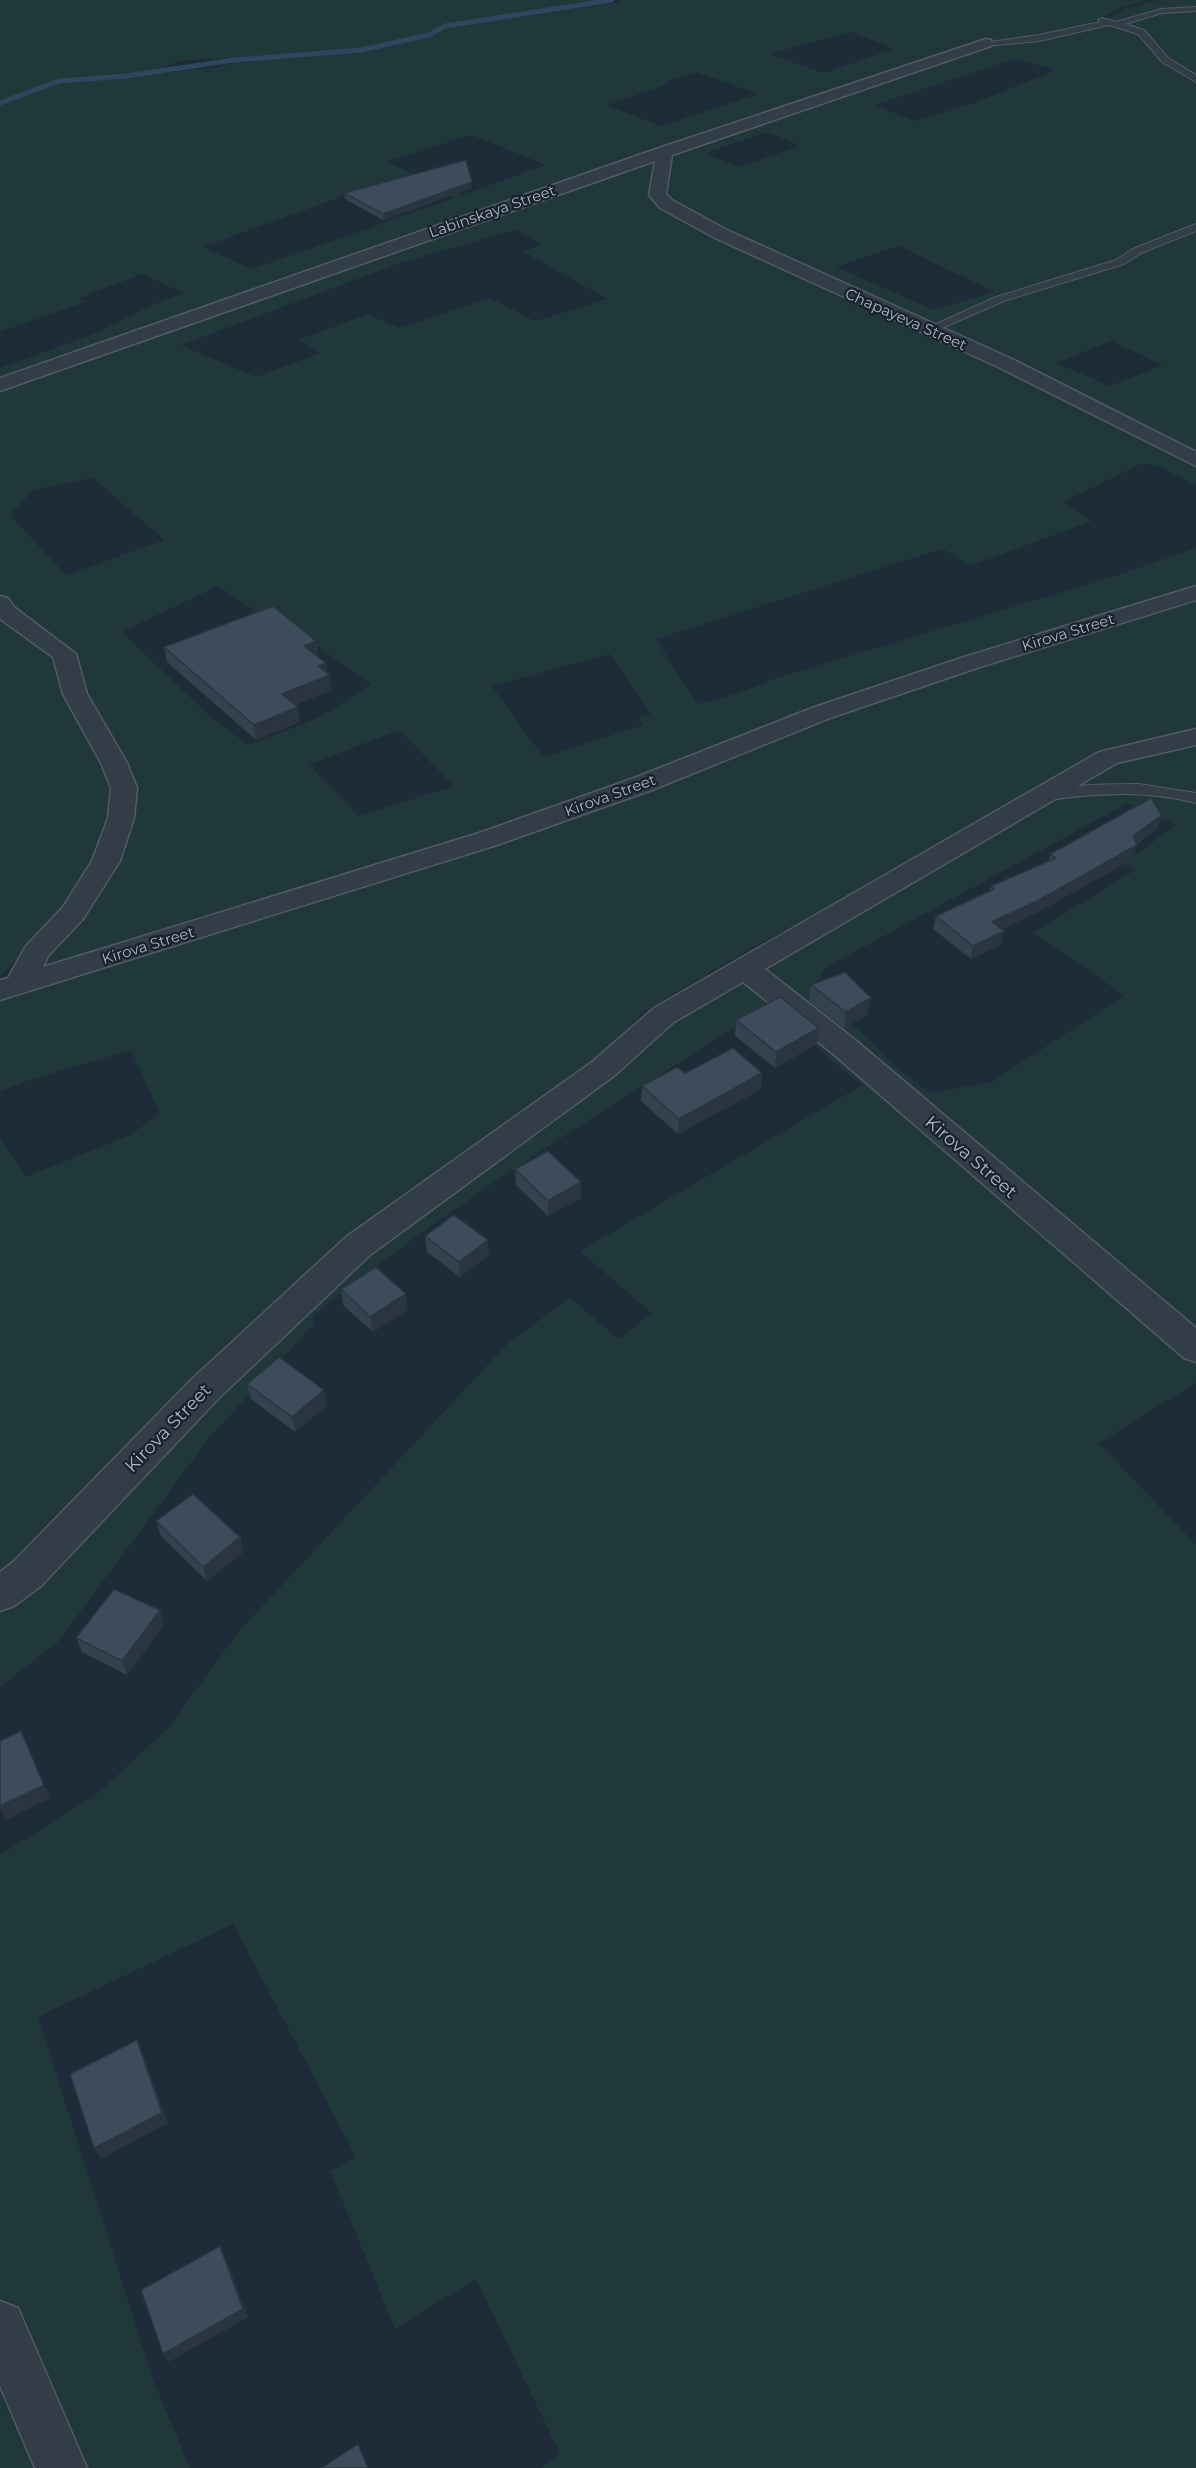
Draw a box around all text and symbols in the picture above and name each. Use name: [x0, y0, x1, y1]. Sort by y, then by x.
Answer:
street label: Labinskaya Street: [426, 180, 558, 242]
street label: Chapayeva Street: [842, 284, 970, 354]
street label: Kirova Street: [1019, 609, 1117, 655]
street label: Kirova Street: [562, 770, 658, 820]
street label: Kirova Street: [99, 922, 197, 968]
street label: Kirova Street: [920, 1111, 1022, 1203]
street label: Kirova Street: [120, 1379, 216, 1477]

